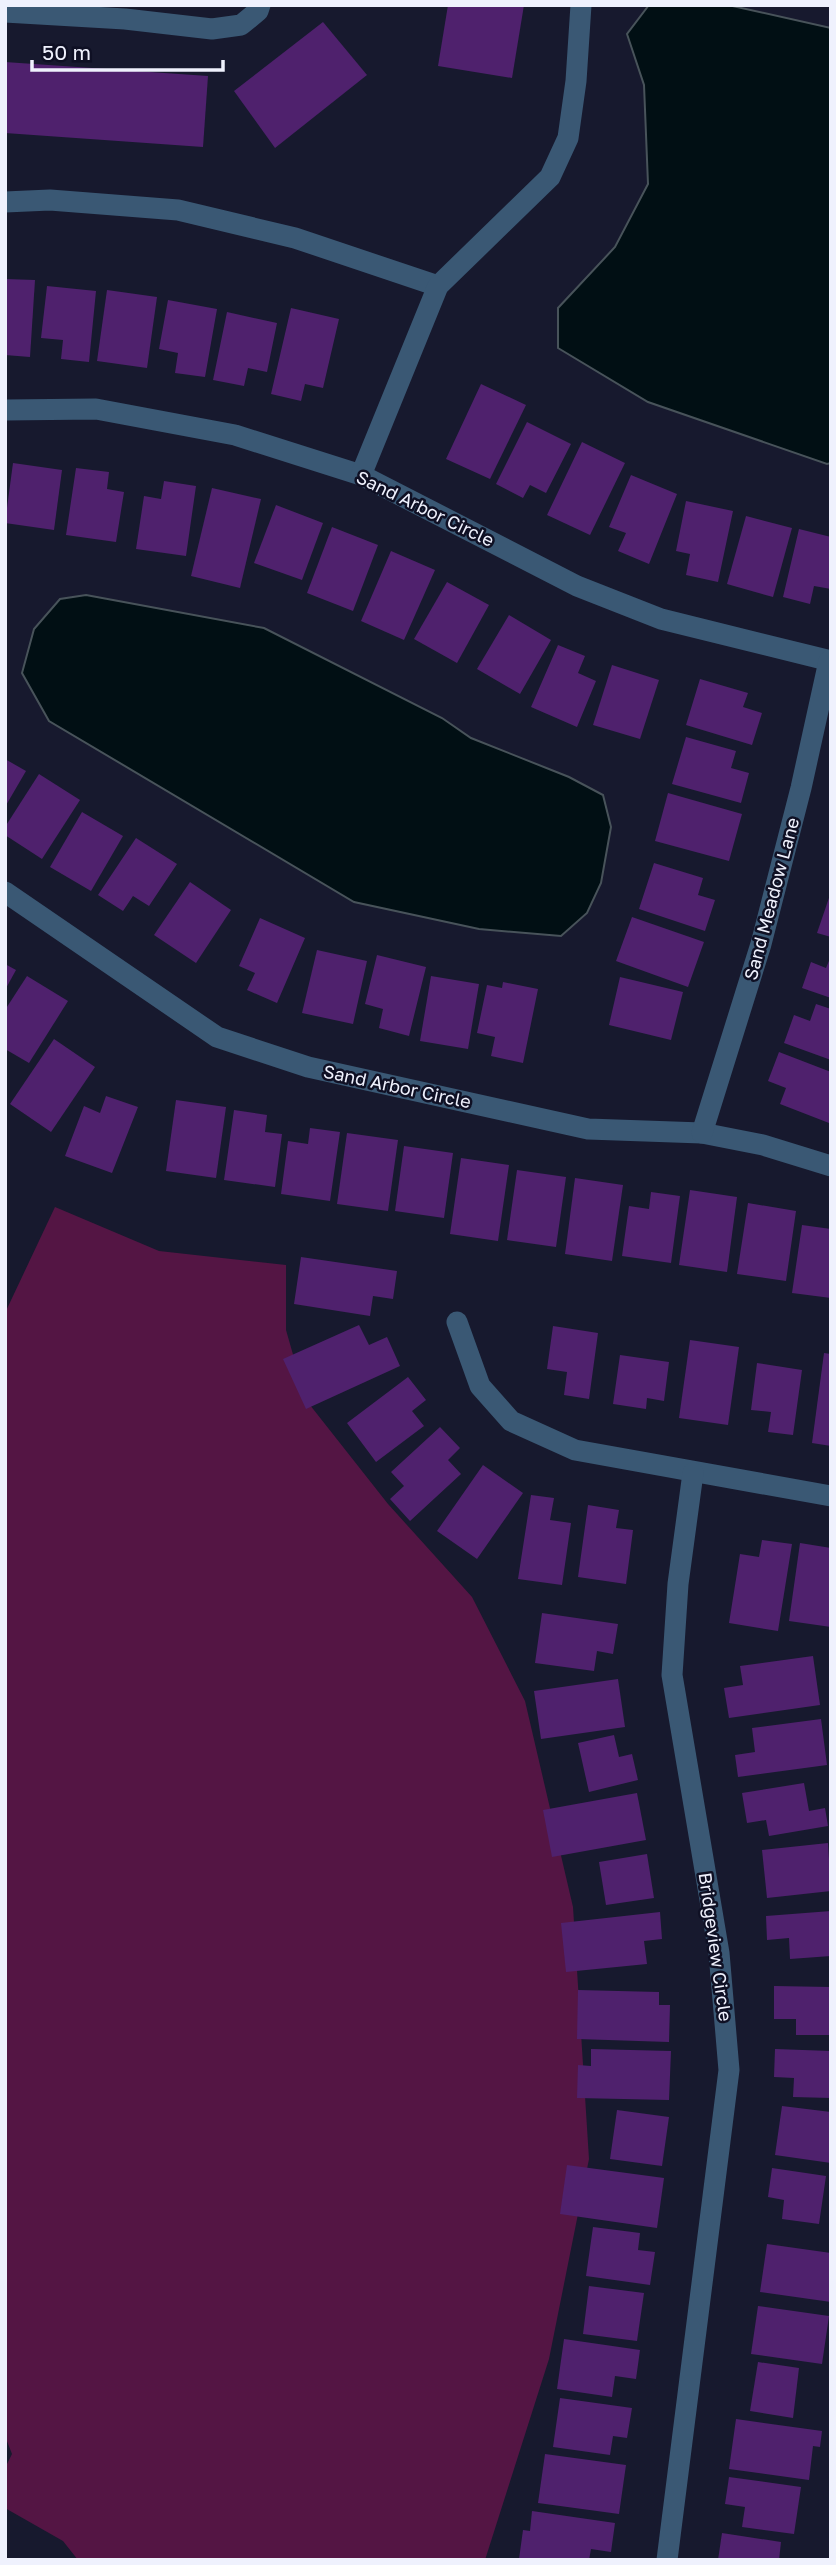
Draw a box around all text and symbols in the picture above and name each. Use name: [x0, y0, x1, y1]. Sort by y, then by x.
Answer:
scale bar: [32, 28, 222, 72]
text: 50 m: [42, 39, 91, 65]
street label: Sand Arbor Circle: [353, 465, 498, 551]
street label: Sand Meadow Lane: [739, 815, 803, 982]
street label: Sand Arbor Circle: [321, 1060, 473, 1112]
street label: Bridgeview Circle: [695, 1871, 737, 2023]

